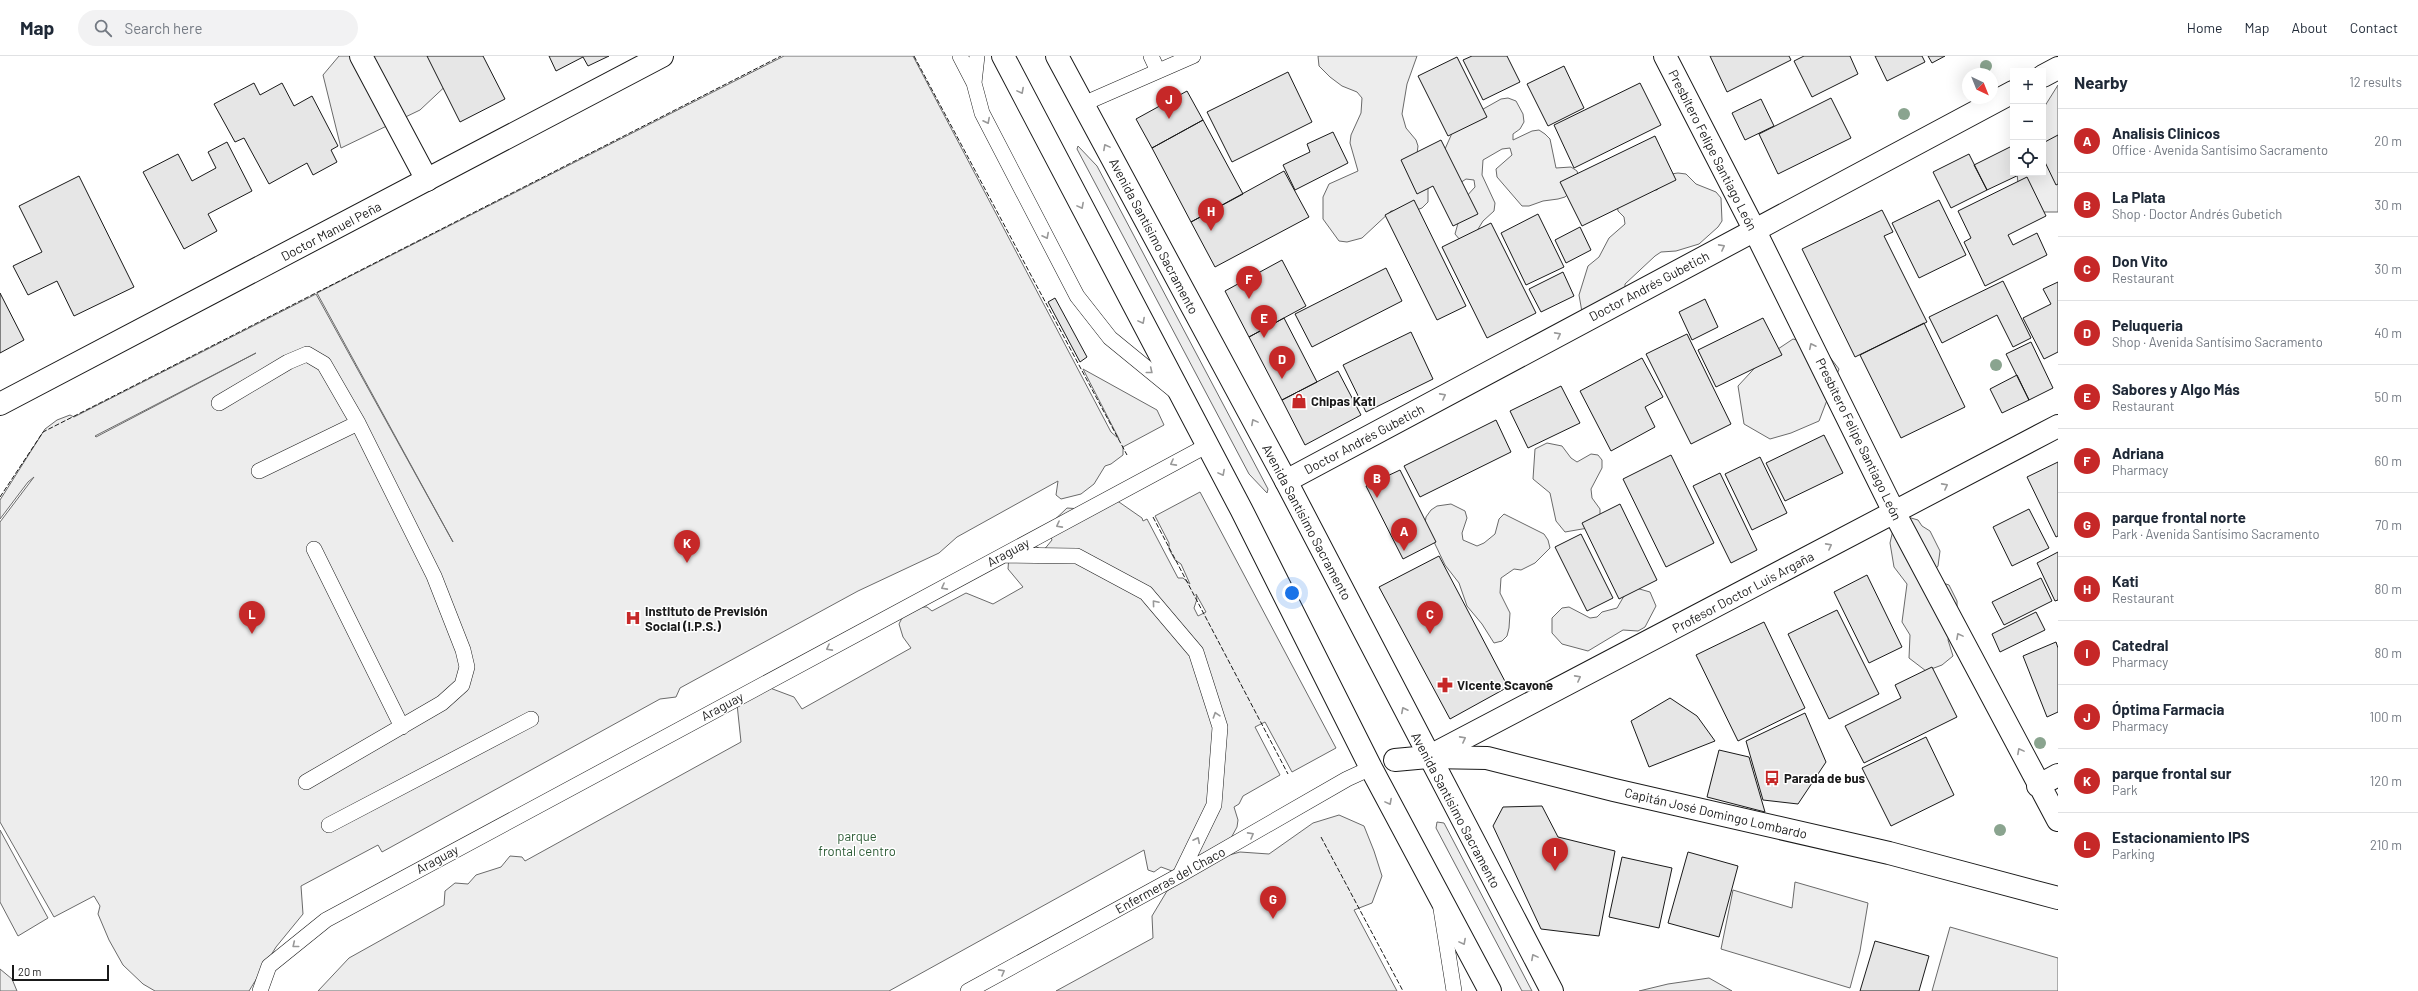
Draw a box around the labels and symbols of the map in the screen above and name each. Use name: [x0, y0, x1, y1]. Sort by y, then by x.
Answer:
street label: Presbítero Felipe Santiago León: [1665, 67, 1761, 233]
north arrow: [1962, 68, 1998, 104]
one-way arrow: [1016, 86, 1024, 94]
pin: J: [1156, 86, 1182, 119]
one-way arrow: [982, 117, 990, 124]
one-way arrow: [1104, 144, 1111, 151]
street label: Avenida Santísimo Sacramento: [1106, 155, 1202, 317]
street label: Doctor Manuel Peña: [278, 198, 384, 264]
pin: H: [1198, 198, 1224, 231]
one-way arrow: [1077, 201, 1084, 209]
one-way arrow: [1041, 232, 1049, 240]
one-way arrow: [1718, 244, 1725, 252]
street label: Doctor Andrés Gubetich: [1586, 248, 1712, 324]
pin: F: [1236, 266, 1262, 299]
pin: E: [1251, 305, 1277, 338]
one-way arrow: [1137, 316, 1145, 324]
one-way arrow: [1554, 332, 1561, 339]
one-way arrow: [1809, 342, 1817, 350]
pin: D: [1269, 346, 1295, 379]
street label: Presbítero Felipe Santiago León: [1813, 355, 1905, 523]
one-way arrow: [1145, 366, 1152, 373]
shop icon: Chipas Kati: [1290, 392, 1308, 410]
place label: Chipas Kati: [1311, 393, 1376, 409]
one-way arrow: [1439, 394, 1447, 401]
street label: Doctor Andrés Gubetich: [1301, 401, 1427, 477]
one-way arrow: [1251, 419, 1259, 426]
street label: Avenida Santísimo Sacramento: [1259, 441, 1355, 603]
one-way arrow: [1170, 459, 1177, 466]
pin: B: [1364, 465, 1390, 498]
one-way arrow: [1217, 469, 1225, 476]
one-way arrow: [1940, 483, 1948, 491]
pin: A: [1391, 518, 1417, 551]
one-way arrow: [1055, 520, 1063, 528]
pin: K: [674, 530, 700, 563]
street label: Araguay: [984, 534, 1032, 570]
one-way arrow: [1825, 544, 1833, 551]
street label: Profesor Doctor Luis Argaña: [1670, 548, 1816, 636]
one-way arrow: [941, 582, 948, 589]
your location: [1282, 583, 1302, 603]
one-way arrow: [1152, 600, 1159, 608]
pin: L: [239, 601, 265, 634]
pin: C: [1417, 601, 1443, 634]
place label: Instituto de Previsión Social (I.P.S.): [645, 603, 768, 634]
hospital icon: Instituto de Previsión Social (I.P.S.): [624, 609, 642, 627]
one-way arrow: [1957, 633, 1964, 640]
one-way arrow: [826, 643, 834, 651]
pharmacy icon: Vicente Scavone: [1436, 676, 1454, 694]
one-way arrow: [1574, 676, 1581, 683]
place label: Vicente Scavone: [1457, 677, 1553, 693]
street label: Araguay: [698, 688, 746, 724]
one-way arrow: [1401, 707, 1409, 714]
one-way arrow: [1212, 711, 1221, 718]
street label: Avenida Santísimo Sacramento: [1408, 729, 1504, 891]
one-way arrow: [1459, 736, 1466, 744]
one-way arrow: [2017, 748, 2025, 756]
bus stop icon: Parada de bus: [1763, 769, 1781, 787]
place label: Parada de bus: [1784, 770, 1866, 786]
street label: Capitán José Domingo Lombardo: [1623, 784, 1809, 842]
one-way arrow: [1384, 798, 1392, 806]
park label: parque frontal centro: [818, 828, 896, 859]
one-way arrow: [1246, 832, 1254, 839]
one-way arrow: [1192, 836, 1200, 844]
pin: I: [1542, 838, 1568, 871]
street label: Araguay: [413, 841, 461, 877]
street label: Enfermeras del Chaco: [1112, 843, 1228, 917]
pin: G: [1260, 886, 1286, 919]
one-way arrow: [1459, 938, 1466, 945]
one-way arrow: [293, 940, 300, 947]
one-way arrow: [1531, 953, 1538, 961]
scale bar: [12, 963, 109, 982]
one-way arrow: [998, 970, 1005, 977]

